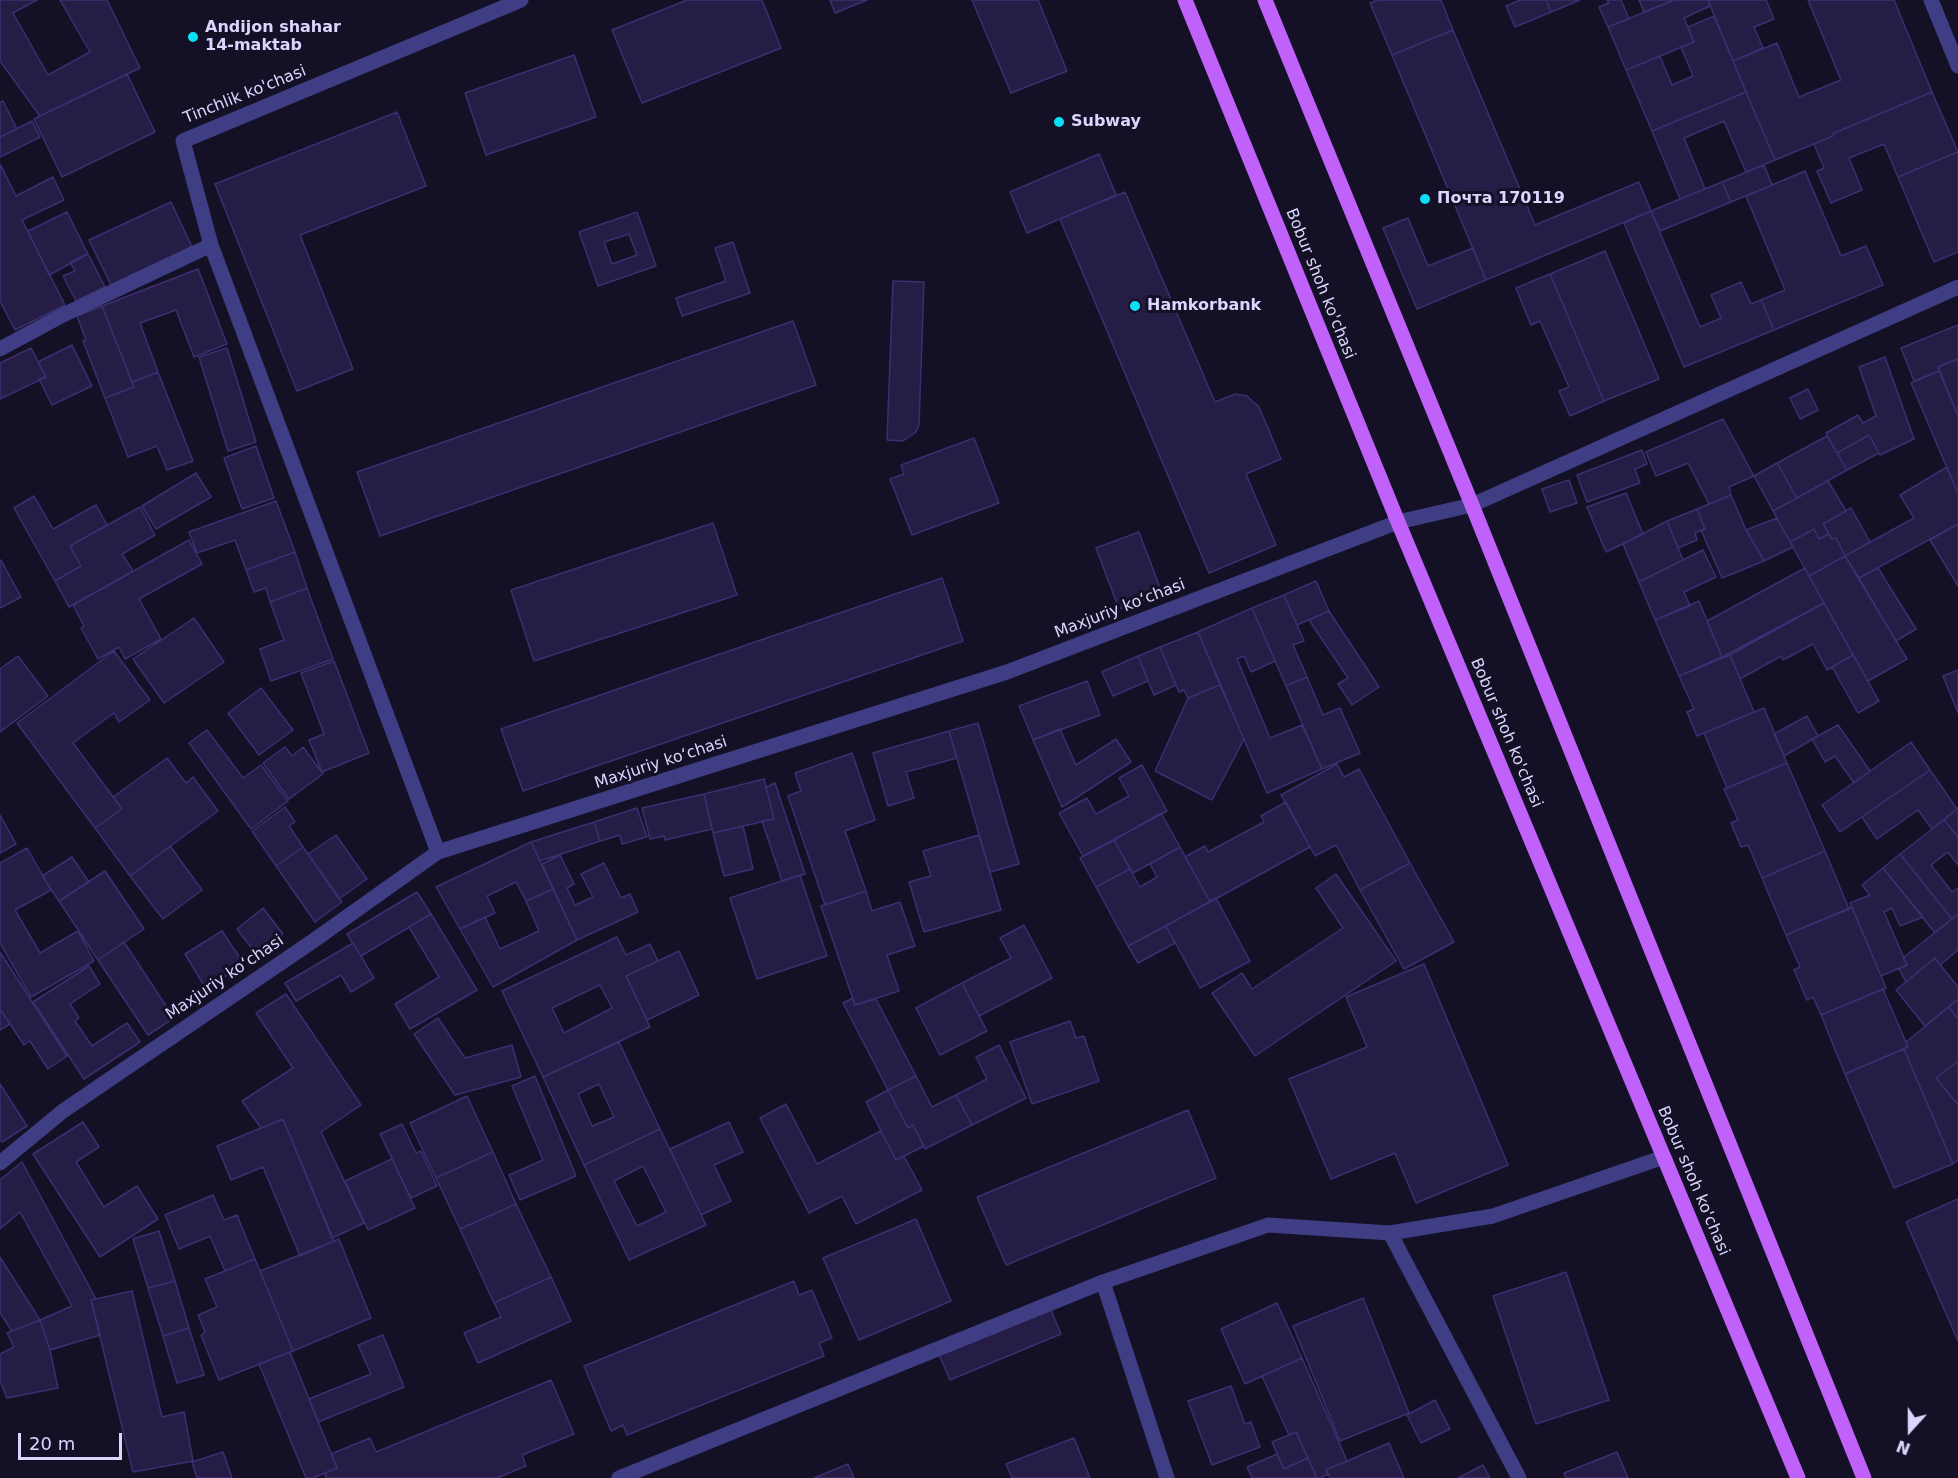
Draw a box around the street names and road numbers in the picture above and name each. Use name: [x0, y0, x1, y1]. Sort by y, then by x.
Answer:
street label: Tinchlik ko'chasi: [181, 62, 309, 128]
street label: Bobur shoh ko'chasi: [1281, 206, 1359, 362]
street label: Maxjuriy koʻchasi: [1052, 575, 1188, 643]
street label: Bobur shoh ko'chasi: [1466, 655, 1546, 811]
street label: Maxjuriy koʻchasi: [592, 732, 730, 794]
street label: Maxjuriy koʻchasi: [162, 931, 288, 1025]
street label: Bobur shoh ko'chasi: [1653, 1103, 1733, 1259]

